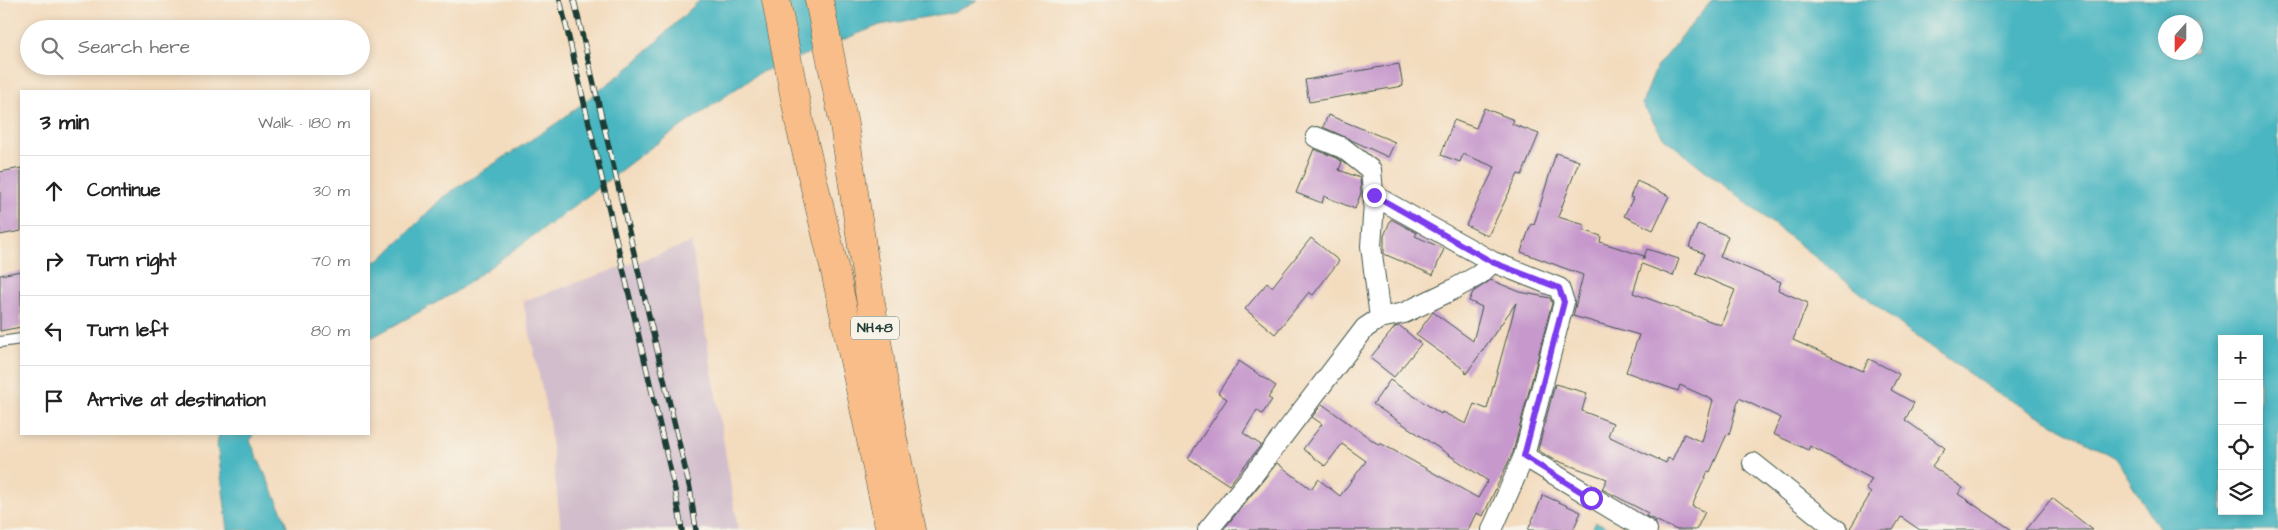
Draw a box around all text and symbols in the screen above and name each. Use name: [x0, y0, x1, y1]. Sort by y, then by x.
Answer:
north arrow: [2158, 15, 2203, 60]
search box: [20, 20, 370, 75]
icon: search: [38, 34, 66, 62]
text: Search here: [78, 34, 190, 61]
text: 3 min: [40, 108, 89, 137]
text: Walk · 180 m: [258, 112, 350, 134]
icon: ahead: [40, 177, 68, 205]
text: Continue: [87, 177, 161, 204]
text: 30 m: [313, 180, 350, 202]
route end: [1363, 184, 1386, 207]
icon: right: [40, 247, 68, 275]
text: Turn right: [87, 247, 176, 274]
text: 70 m: [311, 250, 350, 272]
road number: NH48: [851, 316, 899, 339]
icon: left: [40, 317, 68, 345]
text: Turn left: [87, 317, 168, 344]
text: 80 m: [311, 320, 350, 342]
map controls: [2218, 335, 2263, 515]
button: +: [2218, 335, 2263, 380]
button: −: [2218, 380, 2263, 425]
icon: arrive: [40, 387, 68, 415]
text: Arrive at destination: [87, 387, 266, 414]
button: locate: [2218, 425, 2263, 470]
button: layers: [2218, 470, 2263, 515]
route start: [1580, 487, 1603, 510]

